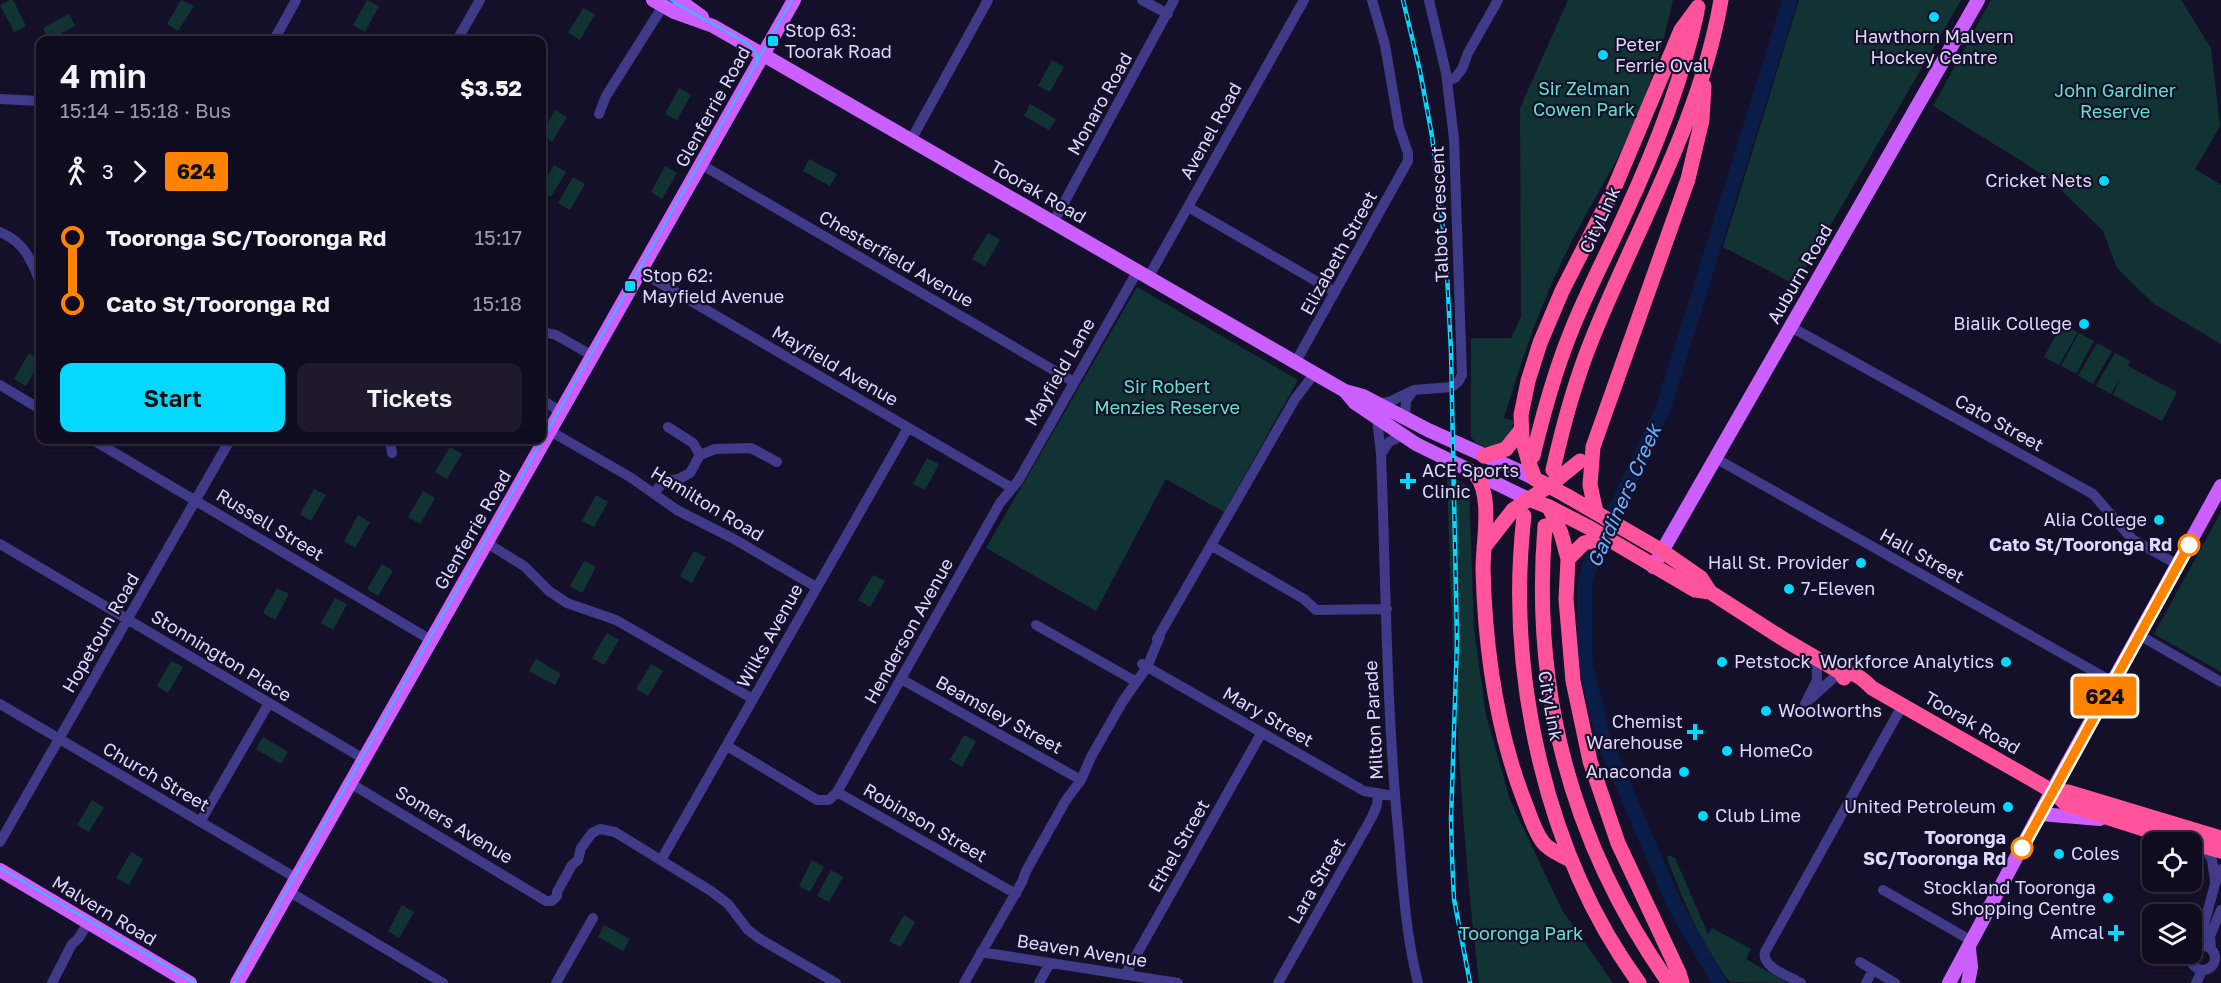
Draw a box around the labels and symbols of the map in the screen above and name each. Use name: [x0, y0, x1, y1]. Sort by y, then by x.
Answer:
marker: Hawthorn Malvern Hockey Centre: [1927, 10, 1941, 24]
place label: Stop 63: Toorak Road: [785, 19, 892, 62]
place label: Hawthorn Malvern Hockey Centre: [1854, 25, 2014, 68]
place label: Peter Ferrie Oval: [1615, 33, 1709, 76]
marker: Stop 63: Toorak Road: [766, 34, 780, 48]
street label: Glenferrie Road: [670, 42, 754, 171]
street label: Monaro Road: [1062, 48, 1136, 159]
marker: Peter Ferrie Oval: [1596, 48, 1610, 62]
park label: Sir Zelman Cowen Park: [1533, 77, 1635, 120]
street label: Avenel Road: [1175, 78, 1246, 183]
park label: John Gardiner Reserve: [2054, 79, 2176, 122]
street label: Talbot Crescent: [1426, 145, 1452, 283]
street label: Toorak Road: [987, 155, 1090, 227]
place label: Cricket Nets: [1985, 169, 2092, 191]
marker: Cricket Nets: [2097, 174, 2111, 188]
street label: CityLink: [1574, 183, 1624, 256]
street label: Elizabeth Street: [1295, 187, 1381, 318]
street label: Chesterfield Avenue: [815, 205, 978, 311]
street label: Auburn Road: [1762, 220, 1836, 327]
place label: Stop 62: Mayfield Avenue: [642, 264, 784, 307]
marker: Stop 62: Mayfield Avenue: [623, 279, 637, 293]
place label: Bialik College: [1953, 312, 2072, 334]
street label: Mayfield Lane: [1019, 314, 1099, 429]
marker: Bialik College: [2077, 317, 2091, 331]
street label: Mayfield Avenue: [768, 320, 903, 410]
park label: Sir Robert Menzies Reserve: [1094, 375, 1240, 418]
street label: Cato Street: [1951, 389, 2048, 456]
water label: Gardiners Creek: [1581, 418, 1666, 571]
place label: ACE Sports Clinic: [1422, 459, 1519, 502]
street label: Hamilton Road: [647, 461, 768, 545]
street label: Glenferrie Road: [429, 466, 515, 593]
marker: ACE Sports Clinic: [1399, 472, 1417, 490]
street label: Russell Street: [213, 483, 328, 565]
place label: Alia College: [2044, 508, 2147, 530]
marker: Alia College: [2152, 513, 2166, 527]
street label: Hall Street: [1876, 523, 1969, 587]
place label: Cato St/Tooronga Rd: [1989, 533, 2172, 555]
marker: Cato St/Tooronga Rd: [2178, 534, 2200, 556]
place label: Hall St. Provider: [1708, 551, 1849, 573]
street label: Henderson Avenue: [859, 554, 957, 707]
marker: Hall St. Provider: [1854, 556, 1868, 570]
street label: Hopetoun Road: [57, 569, 143, 696]
place label: 7-Eleven: [1801, 577, 1875, 599]
street label: Wilks Avenue: [731, 580, 807, 691]
marker: 7-Eleven: [1782, 582, 1796, 596]
street label: Stonnington Place: [147, 605, 296, 706]
place label: Petstock: [1734, 650, 1811, 672]
place label: Workforce Analytics: [1820, 650, 1994, 672]
marker: Petstock: [1715, 655, 1729, 669]
marker: Workforce Analytics: [1999, 655, 2013, 669]
street label: Milton Parade: [1359, 660, 1387, 780]
street label: CityLink: [1534, 669, 1568, 743]
street label: Beamsley Street: [932, 670, 1067, 758]
line badge: 624: [2070, 676, 2140, 716]
street label: Mary Street: [1219, 681, 1318, 751]
street label: Toorak Road: [1921, 686, 2024, 758]
place label: Woolworths: [1778, 699, 1882, 721]
marker: Woolworths: [1759, 704, 1773, 718]
place label: Chemist Warehouse: [1586, 710, 1683, 753]
marker: Chemist Warehouse: [1688, 725, 1702, 739]
street label: Church Street: [99, 737, 214, 816]
place label: HomeCo: [1739, 739, 1813, 761]
marker: HomeCo: [1720, 744, 1734, 758]
place label: Anaconda: [1586, 760, 1672, 782]
marker: Anaconda: [1677, 765, 1691, 779]
street label: Robinson Street: [860, 778, 991, 866]
street label: Somers Avenue: [392, 780, 517, 868]
street label: Ethel Street: [1143, 795, 1213, 896]
place label: United Petroleum: [1844, 795, 1996, 817]
marker: United Petroleum: [2001, 800, 2015, 814]
place label: Club Lime: [1715, 804, 1801, 826]
marker: Club Lime: [1696, 809, 1710, 823]
place label: Tooronga SC/Tooronga Rd: [1863, 826, 2006, 869]
street label: Lara Street: [1283, 834, 1350, 927]
marker: Tooronga SC/Tooronga Rd: [2011, 837, 2033, 859]
place label: Coles: [2071, 842, 2120, 864]
marker: Coles: [2052, 847, 2066, 861]
street label: Malvern Road: [48, 870, 161, 950]
place label: Stockland Tooronga Shopping Centre: [1923, 876, 2096, 919]
marker: Stockland Tooronga Shopping Centre: [2101, 891, 2115, 905]
place label: Amcal: [2050, 921, 2104, 943]
park label: Tooronga Park: [1459, 922, 1583, 944]
marker: Amcal: [2109, 926, 2123, 940]
street label: Beaven Avenue: [1015, 929, 1149, 971]

